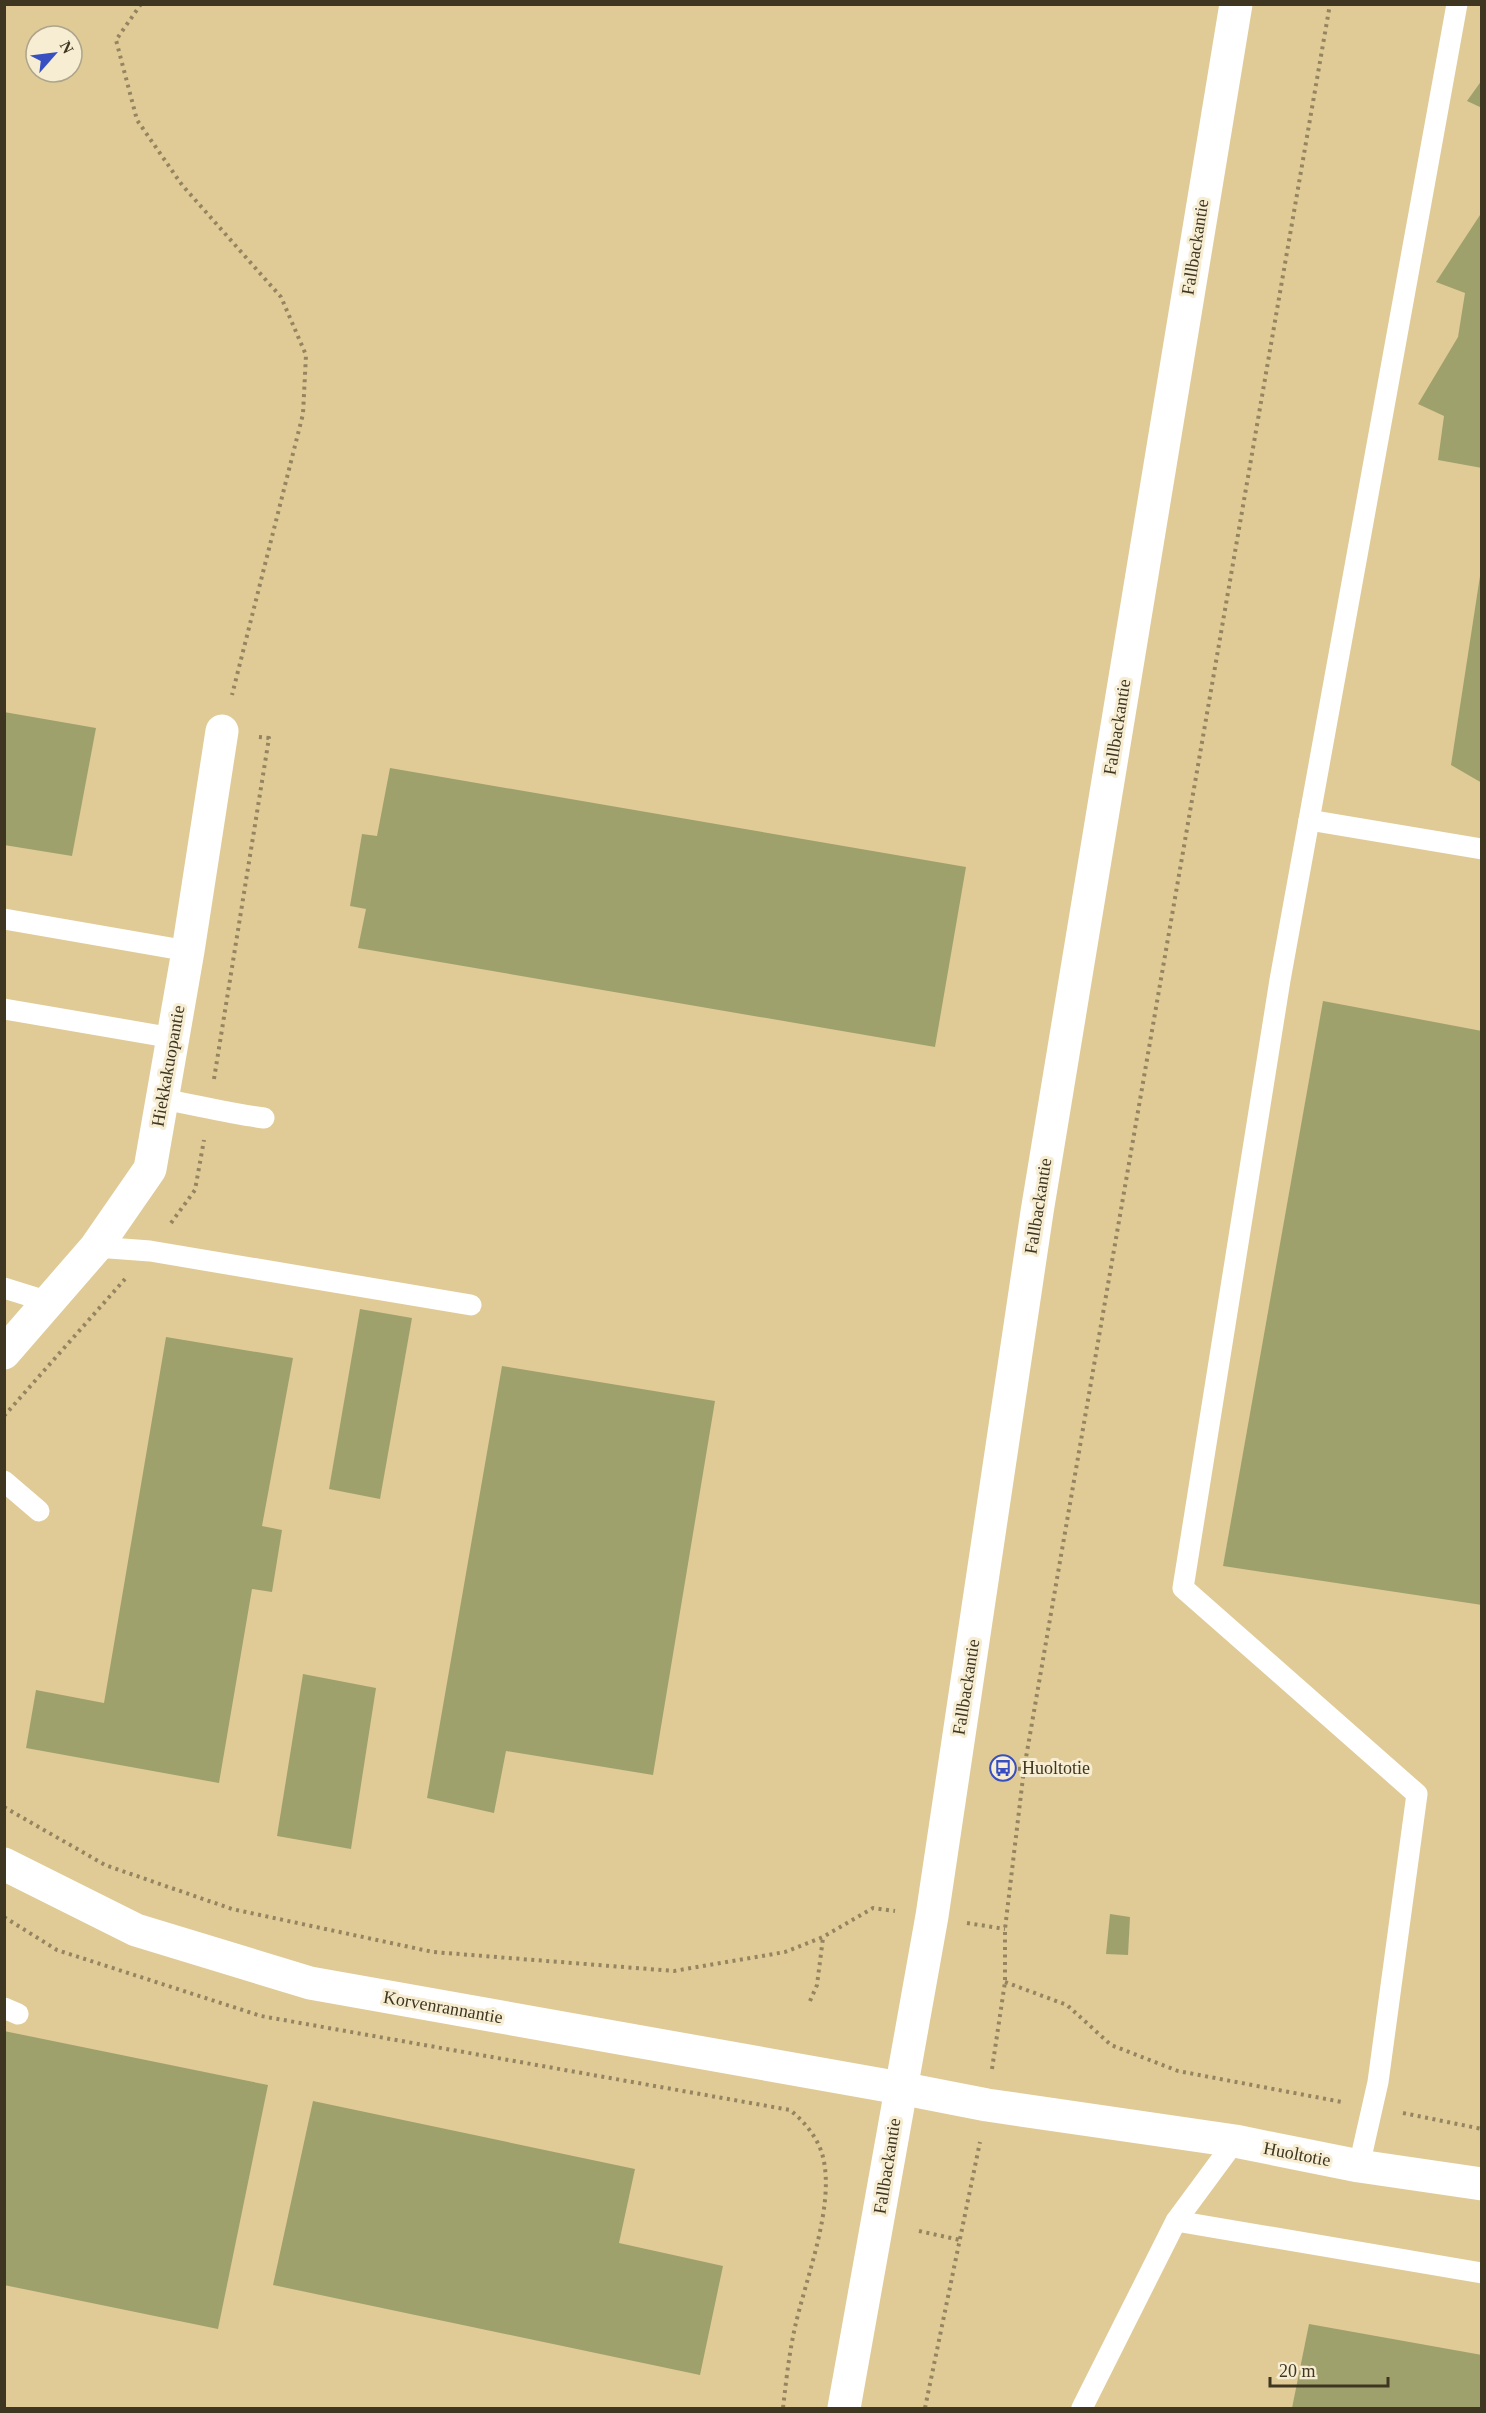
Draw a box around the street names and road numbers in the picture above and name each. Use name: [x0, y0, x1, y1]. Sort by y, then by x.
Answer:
street label: Fallbackantie: [1178, 198, 1212, 296]
street label: Fallbackantie: [1100, 678, 1134, 776]
street label: Hiekkakuopantie: [147, 1004, 189, 1128]
street label: Fallbackantie: [1021, 1157, 1055, 1255]
street label: Fallbackantie: [949, 1638, 983, 1736]
street label: Korvenrannantie: [382, 1987, 504, 2027]
street label: Fallbackantie: [870, 2117, 904, 2215]
street label: Huoltotie: [1262, 2138, 1332, 2170]

